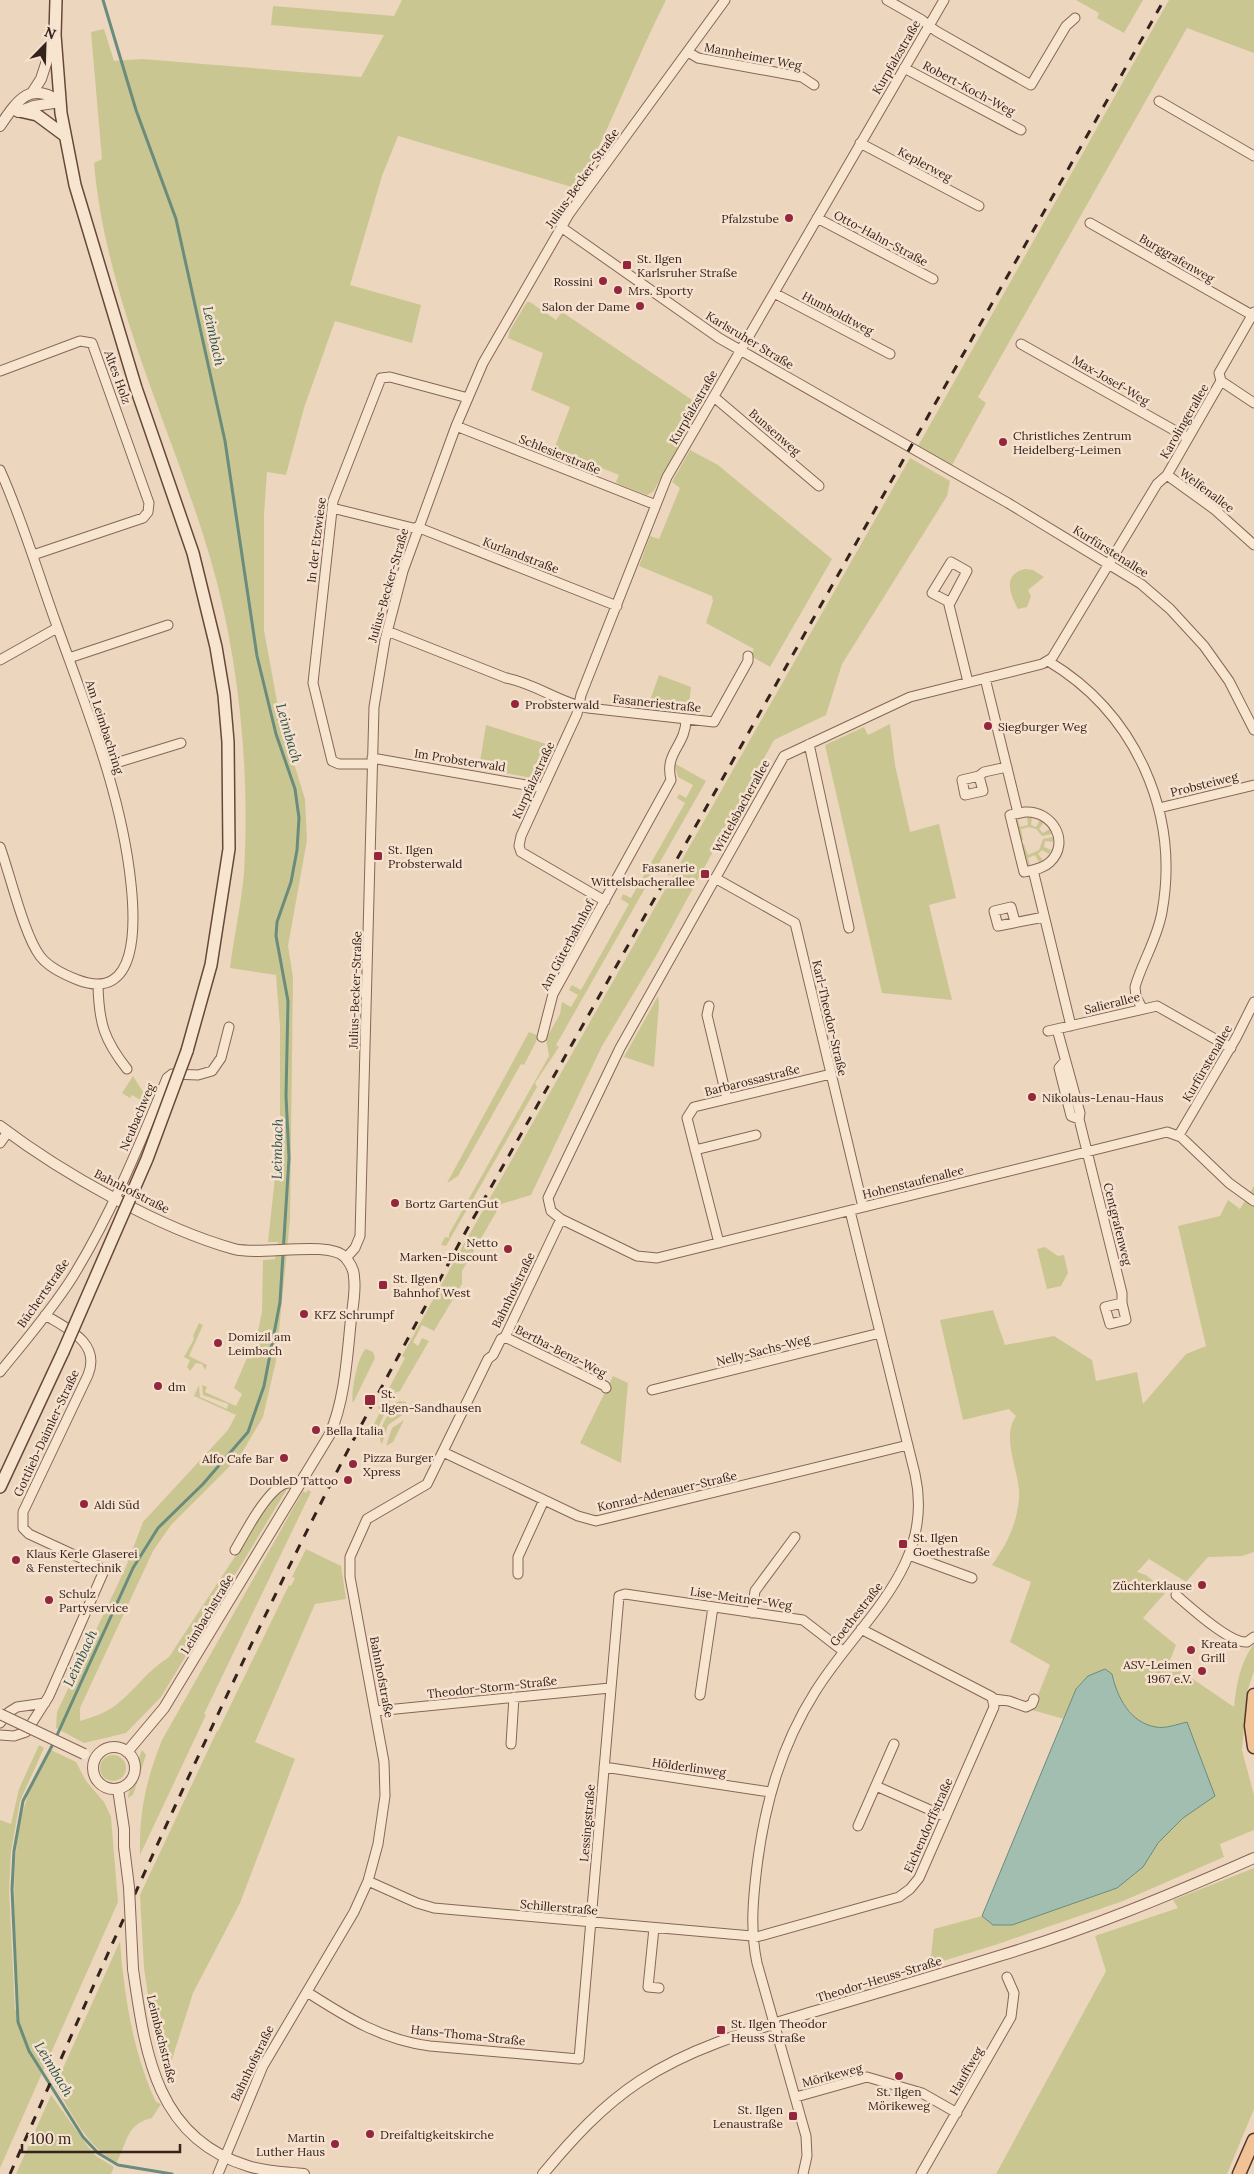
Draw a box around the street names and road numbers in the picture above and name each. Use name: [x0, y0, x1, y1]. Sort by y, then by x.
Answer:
street label: Kurpfalzstraße: [869, 17, 924, 97]
street label: Mannheimer Weg: [703, 39, 803, 73]
street label: Robert-Koch-Weg: [920, 57, 1018, 119]
street label: Julius-Becker-Straße: [541, 125, 622, 231]
street label: Keplerweg: [895, 143, 955, 185]
street label: Otto-Hahn-Straße: [831, 207, 931, 269]
street label: Burggrafenweg: [1137, 230, 1218, 286]
street label: Humboldtweg: [800, 288, 877, 338]
street label: Karlsruher Straße: [703, 308, 797, 372]
street label: Altes Holz: [101, 347, 135, 406]
street label: Max-Josef-Weg: [1070, 352, 1153, 408]
street label: Kurpfalzstraße: [666, 367, 721, 447]
street label: Karolingerallee: [1156, 380, 1212, 461]
street label: Bunsenweg: [746, 405, 804, 459]
street label: Schlesierstraße: [517, 431, 604, 477]
street label: Welfenallee: [1177, 465, 1238, 516]
street label: In der Etzwiese: [303, 496, 329, 584]
street label: Kurfürstenallee: [1070, 522, 1152, 581]
street label: Julius-Becker-Straße: [364, 526, 412, 645]
street label: Kurlandstraße: [481, 534, 562, 577]
street label: Am Leimbachring: [82, 677, 127, 776]
street label: Fasaneriestraße: [612, 691, 703, 715]
street label: Kurpfalzstraße: [509, 739, 558, 821]
street label: Im Probsterwald: [413, 745, 507, 775]
street label: Wittelsbacherallee: [709, 756, 773, 855]
street label: Probsteiweg: [1169, 768, 1240, 800]
street label: Am Güterbahnhof: [536, 897, 598, 993]
street label: Julius-Becker-Straße: [345, 930, 365, 1050]
street label: Karl-Theodor-Straße: [809, 959, 851, 1078]
street label: Salierallee: [1083, 989, 1142, 1017]
street label: Kurfürstenallee: [1179, 1021, 1235, 1104]
street label: Barbarossastraße: [703, 1061, 802, 1099]
street label: Neubachweg: [116, 1081, 158, 1153]
street label: Hohenstaufenallee: [861, 1162, 966, 1202]
street label: Bahnhofstraße: [92, 1166, 173, 1217]
street label: Centgrafenweg: [1100, 1181, 1136, 1267]
street label: Bahnhofstraße: [488, 1249, 538, 1330]
street label: Büchertstraße: [14, 1255, 73, 1330]
street label: Bertha-Benz-Weg: [513, 1322, 609, 1381]
street label: Nelly-Sachs-Weg: [714, 1331, 812, 1369]
street label: Gottlieb-Daimler-Straße: [10, 1367, 82, 1499]
street label: Konrad-Adenauer-Straße: [596, 1468, 739, 1514]
street label: Leimbachstraße: [177, 1571, 237, 1657]
street label: Goethestraße: [826, 1579, 886, 1649]
street label: Lise-Meitner-Weg: [689, 1583, 793, 1613]
street label: Bahnhofstraße: [367, 1635, 397, 1719]
street label: Theodor-Storm-Straße: [426, 1673, 558, 1701]
street label: Hölderlinweg: [651, 1754, 727, 1780]
street label: Eichendorffstraße: [900, 1775, 956, 1875]
street label: Lessingstraße: [576, 1783, 598, 1863]
street label: Schillerstraße: [519, 1896, 599, 1918]
street label: Theodor-Heuss-Straße: [815, 1953, 944, 2005]
street label: Leimbachstraße: [144, 1993, 180, 2085]
street label: Bahnhofstraße: [227, 2022, 277, 2103]
street label: Hans-Thoma-Straße: [410, 2022, 527, 2049]
street label: Hauffweg: [946, 2044, 986, 2098]
street label: Mörikeweg: [800, 2060, 864, 2090]

